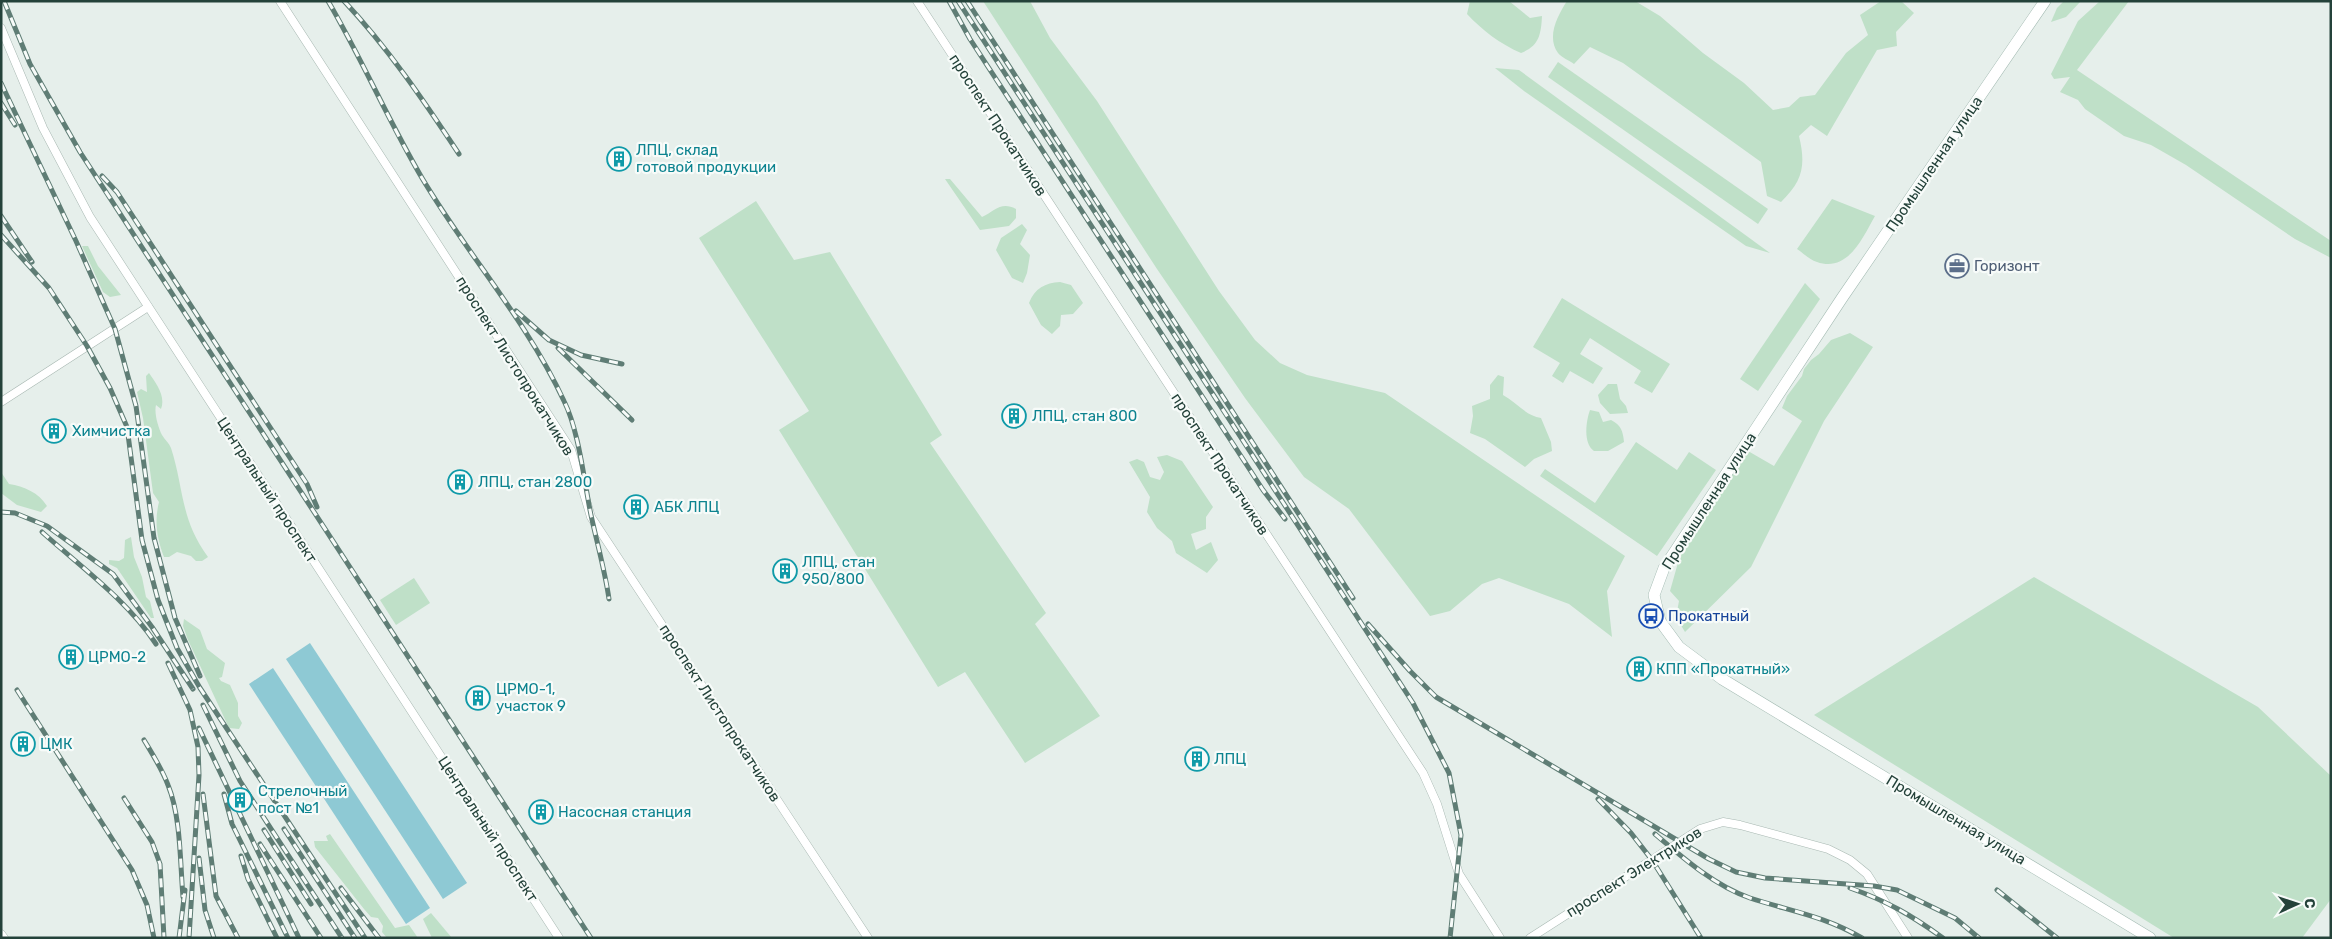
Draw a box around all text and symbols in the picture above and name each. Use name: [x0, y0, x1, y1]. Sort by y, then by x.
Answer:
street label: проспект Прокатчиков: [945, 51, 1051, 199]
street label: Промышленная улица: [1882, 93, 1986, 235]
place label: ЛПЦ, склад готовой продукции: [636, 141, 776, 176]
building icon: ЛПЦ, склад готовой продукции: [606, 146, 632, 172]
office icon: Горизонт: [1944, 253, 1970, 279]
place label: Горизонт: [1974, 257, 2040, 275]
street label: проспект Листопрокатчиков: [452, 273, 578, 459]
street label: проспект Прокатчиков: [1167, 390, 1273, 538]
building icon: ЛПЦ, стан 800: [1001, 403, 1027, 429]
place label: ЛПЦ, стан 800: [1032, 407, 1137, 425]
street label: Центральный проспект: [213, 414, 321, 566]
building icon: Химчистка: [41, 418, 67, 444]
place label: Химчистка: [72, 422, 151, 440]
street label: Промышленная улица: [1658, 429, 1760, 573]
building icon: ЛПЦ, стан 2800: [447, 469, 473, 495]
place label: ЛПЦ, стан 2800: [478, 473, 592, 491]
building icon: АБК ЛПЦ: [623, 494, 649, 520]
place label: АБК ЛПЦ: [654, 498, 719, 516]
place label: ЛПЦ, стан 950/800: [802, 553, 875, 588]
building icon: ЛПЦ, стан 950/800: [772, 558, 798, 584]
bus stop icon: Прокатный: [1638, 603, 1664, 629]
place label: Прокатный: [1668, 607, 1749, 625]
street label: проспект Листопрокатчиков: [656, 621, 784, 805]
building icon: ЦРМО-2: [58, 644, 84, 670]
place label: ЦРМО-2: [88, 648, 146, 666]
building icon: КПП «Прокатный»: [1626, 656, 1652, 682]
place label: КПП «Прокатный»: [1656, 660, 1790, 678]
place label: ЦРМО-1, участок 9: [496, 680, 566, 715]
building icon: ЦРМО-1, участок 9: [465, 685, 491, 711]
building icon: ЦМК: [10, 731, 36, 757]
place label: ЦМК: [40, 735, 73, 753]
building icon: ЛПЦ: [1184, 746, 1210, 772]
place label: ЛПЦ: [1214, 750, 1246, 768]
street label: Центральный проспект: [434, 753, 542, 905]
street label: Промышленная улица: [1883, 771, 2029, 869]
place label: Стрелочный пост №1: [258, 782, 347, 817]
building icon: Стрелочный пост №1: [227, 787, 253, 813]
building icon: Насосная станция: [528, 799, 554, 825]
place label: Насосная станция: [558, 803, 691, 821]
street label: проспект Электриков: [1563, 823, 1705, 921]
north arrow: [2272, 879, 2322, 929]
text: С: [2301, 898, 2318, 909]

